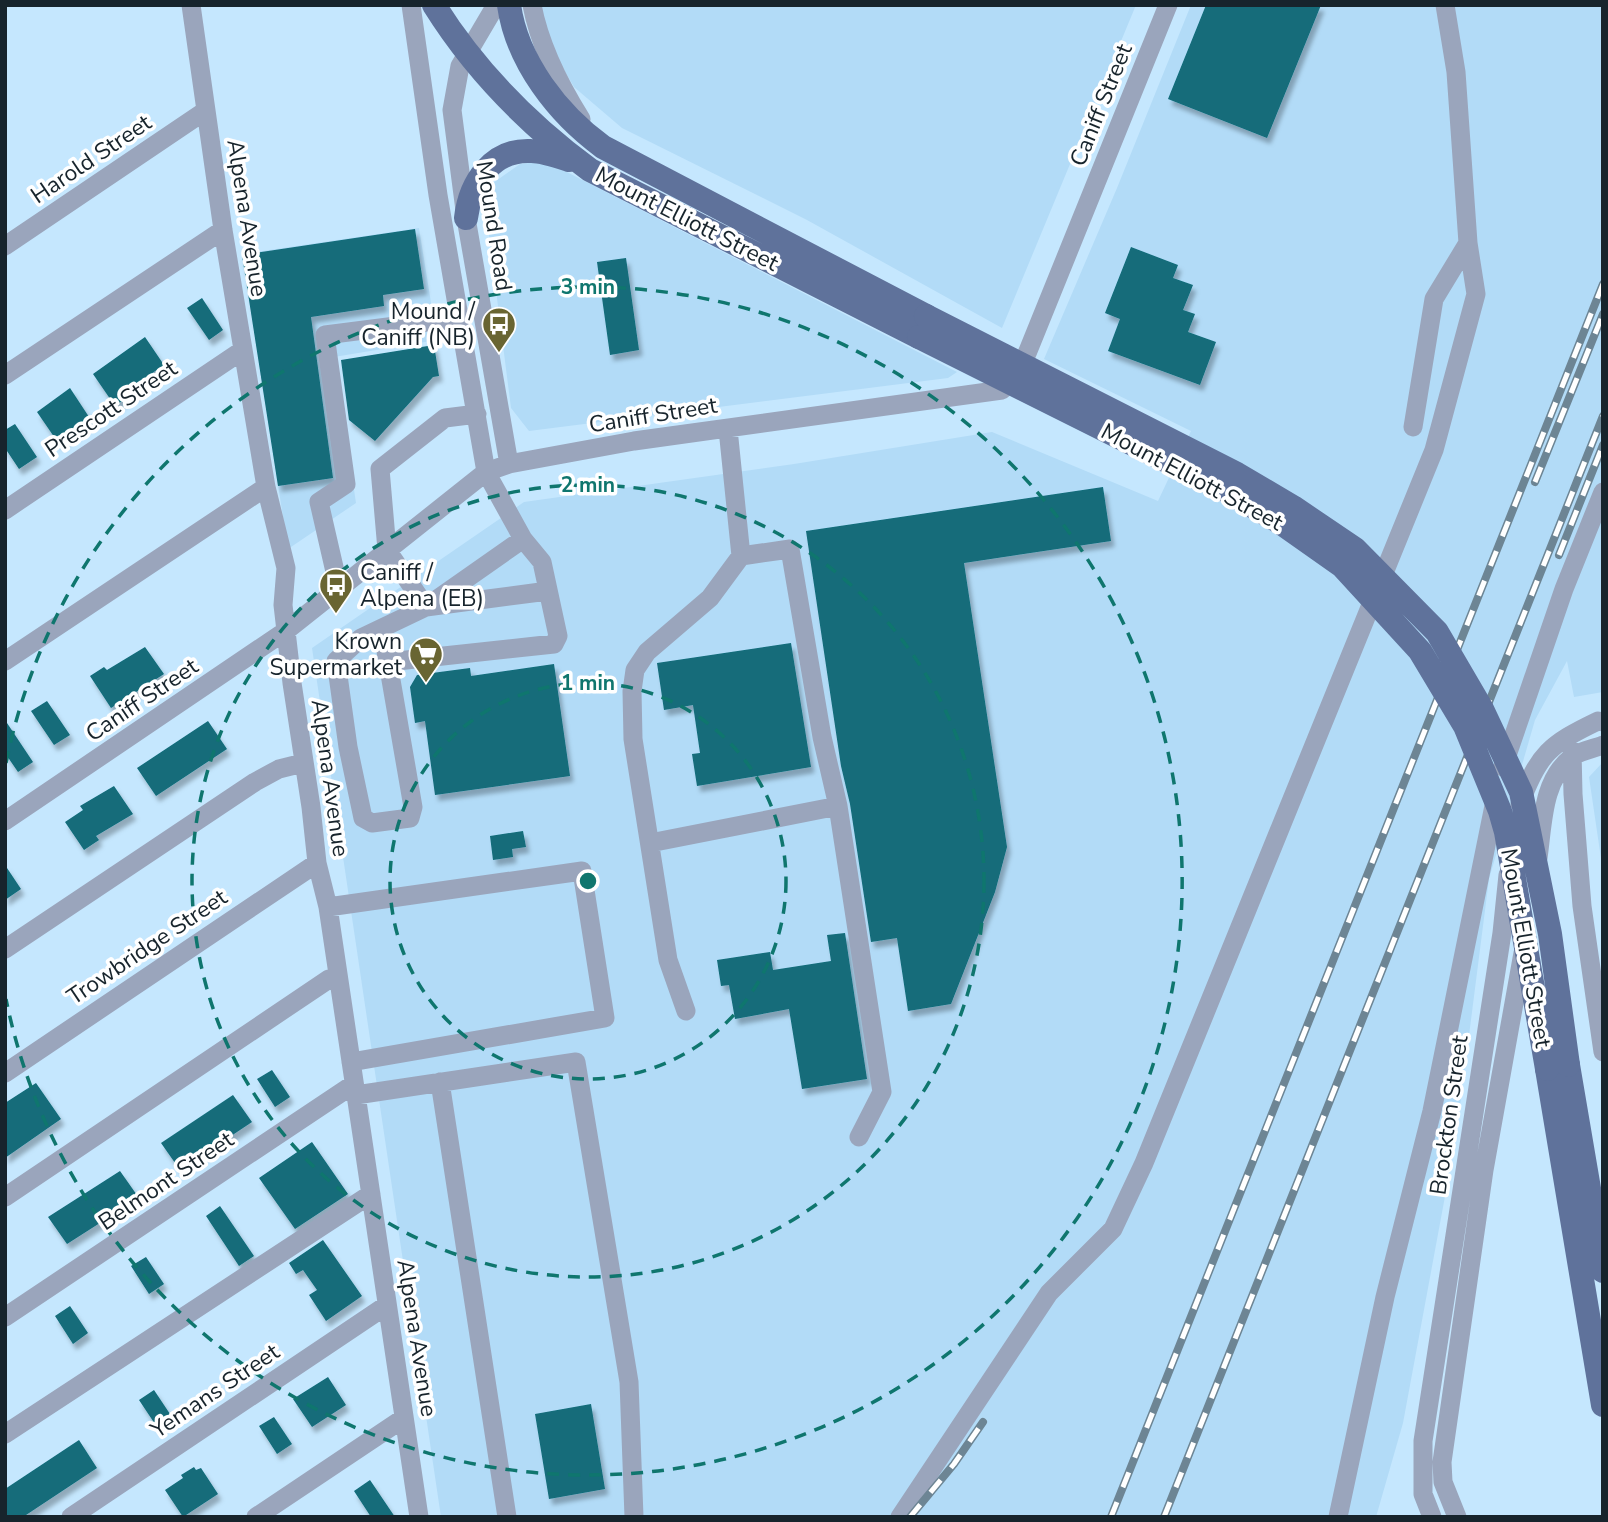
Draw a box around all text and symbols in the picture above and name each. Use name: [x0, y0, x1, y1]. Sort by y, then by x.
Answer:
street label: Caniff Street: [1062, 38, 1140, 171]
street label: Harold Street: [25, 107, 158, 211]
street label: Alpena Avenue: [219, 137, 275, 299]
street label: Mound Road: [468, 159, 520, 293]
street label: Mount Elliott Street: [590, 159, 785, 279]
text: 3 min: [561, 273, 615, 301]
place label: Mound / Caniff (NB): [361, 296, 475, 353]
bus stop icon: Mound / Caniff (NB): [480, 305, 518, 354]
street label: Prescott Street: [39, 353, 184, 465]
street label: Caniff Street: [587, 389, 720, 440]
street label: Mount Elliott Street: [1096, 416, 1289, 539]
text: 2 min: [561, 471, 615, 499]
place label: Caniff / Alpena (EB): [360, 557, 484, 614]
bus stop icon: Caniff / Alpena (EB): [317, 566, 355, 615]
place label: Krown Supermarket: [269, 626, 403, 683]
supermarket icon: Krown Supermarket: [407, 635, 445, 684]
street label: Caniff Street: [80, 650, 205, 749]
text: 1 min: [561, 669, 615, 697]
street label: Alpena Avenue: [304, 697, 356, 859]
street label: Mount Elliott Street: [1493, 846, 1559, 1051]
centre of rings: [576, 869, 600, 893]
street label: Trowbridge Street: [61, 881, 234, 1012]
street label: Brockton Street: [1422, 1032, 1476, 1197]
street label: Belmont Street: [92, 1124, 240, 1238]
street label: Alpena Avenue: [389, 1257, 445, 1419]
street label: Yemans Street: [144, 1336, 286, 1446]

